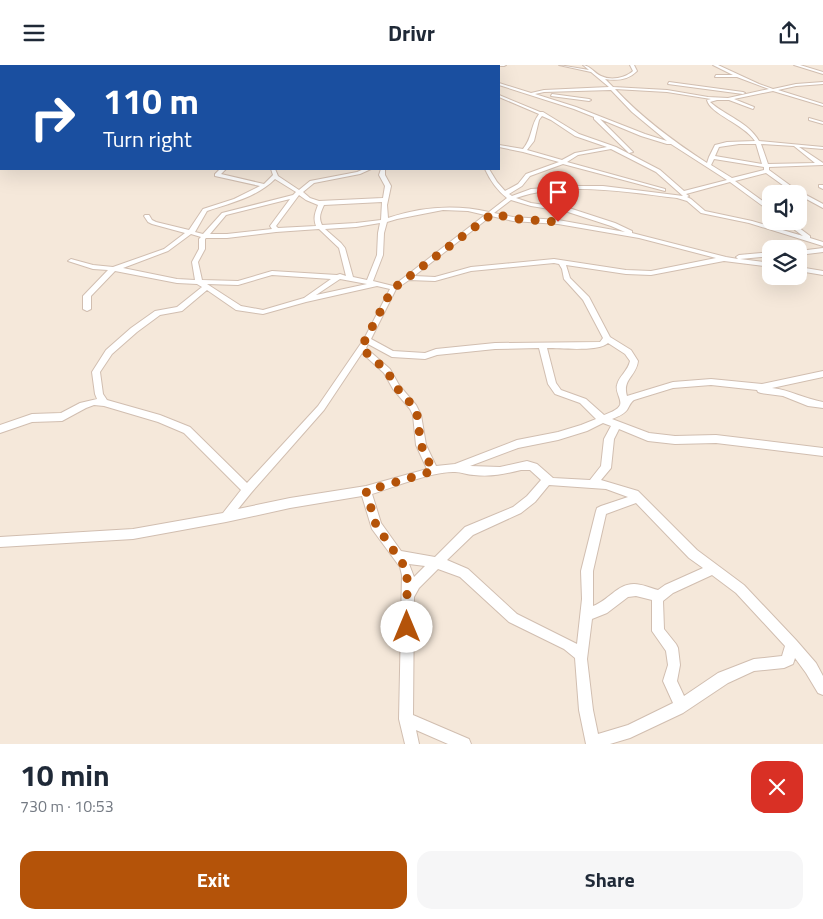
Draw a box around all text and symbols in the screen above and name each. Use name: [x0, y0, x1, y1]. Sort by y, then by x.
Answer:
text: Drivr: [388, 16, 435, 50]
icon: menu: [20, 19, 48, 47]
icon: share: [775, 19, 803, 47]
text: 110 m: [103, 74, 199, 128]
icon: right: [20, 85, 85, 150]
text: Turn right: [103, 122, 192, 156]
pin: [537, 171, 579, 222]
icon: arrive: [544, 178, 572, 206]
map controls: [762, 185, 807, 285]
button: sound: [762, 185, 807, 230]
button: layers: [762, 240, 807, 285]
position arrow: [380, 600, 432, 652]
text: 10 min: [20, 752, 110, 798]
button: close: [751, 761, 803, 813]
text: 730 m · 10:53: [20, 794, 114, 818]
button: Exit: [20, 851, 407, 909]
button: Share: [417, 851, 803, 909]

